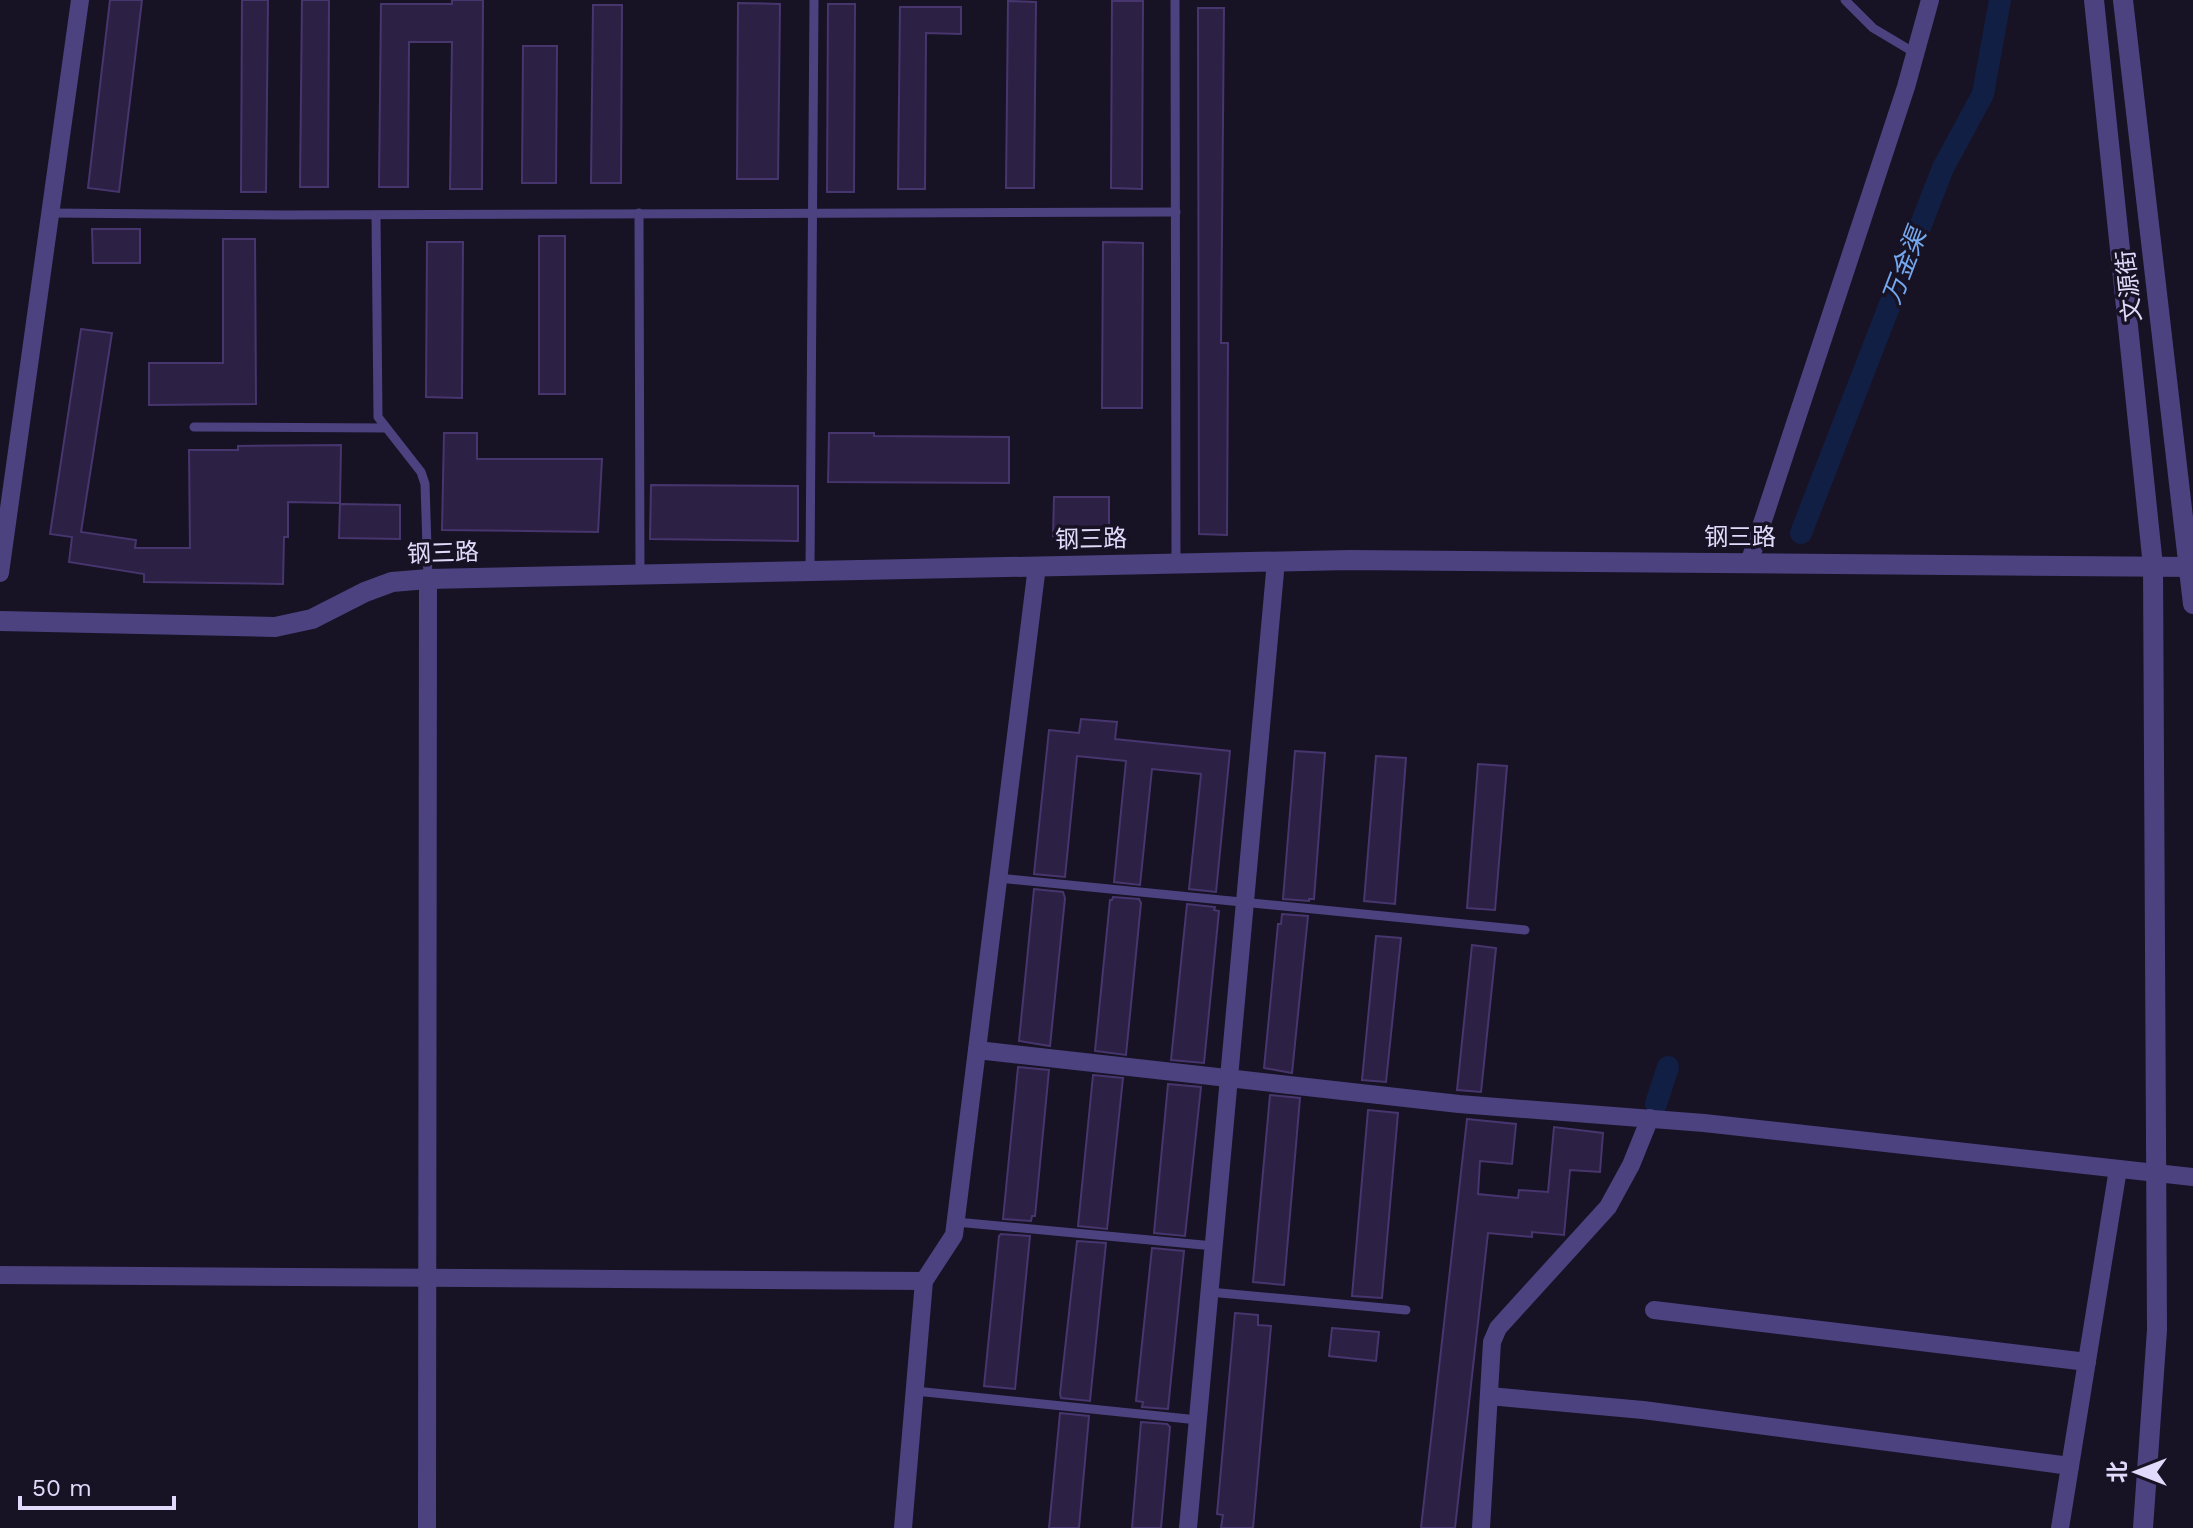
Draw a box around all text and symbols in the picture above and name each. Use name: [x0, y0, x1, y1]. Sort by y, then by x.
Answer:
water label: 万金渠: [1876, 220, 1933, 308]
street label: 文源街: [2111, 249, 2147, 323]
street label: 钢三路: [1704, 523, 1776, 551]
street label: 钢三路: [1055, 524, 1127, 554]
street label: 钢三路: [407, 538, 479, 568]
north arrow: [2097, 1432, 2177, 1512]
scale bar: [20, 1460, 174, 1510]
text: 北: [2105, 1461, 2130, 1483]
text: 50 m: [32, 1474, 92, 1502]

